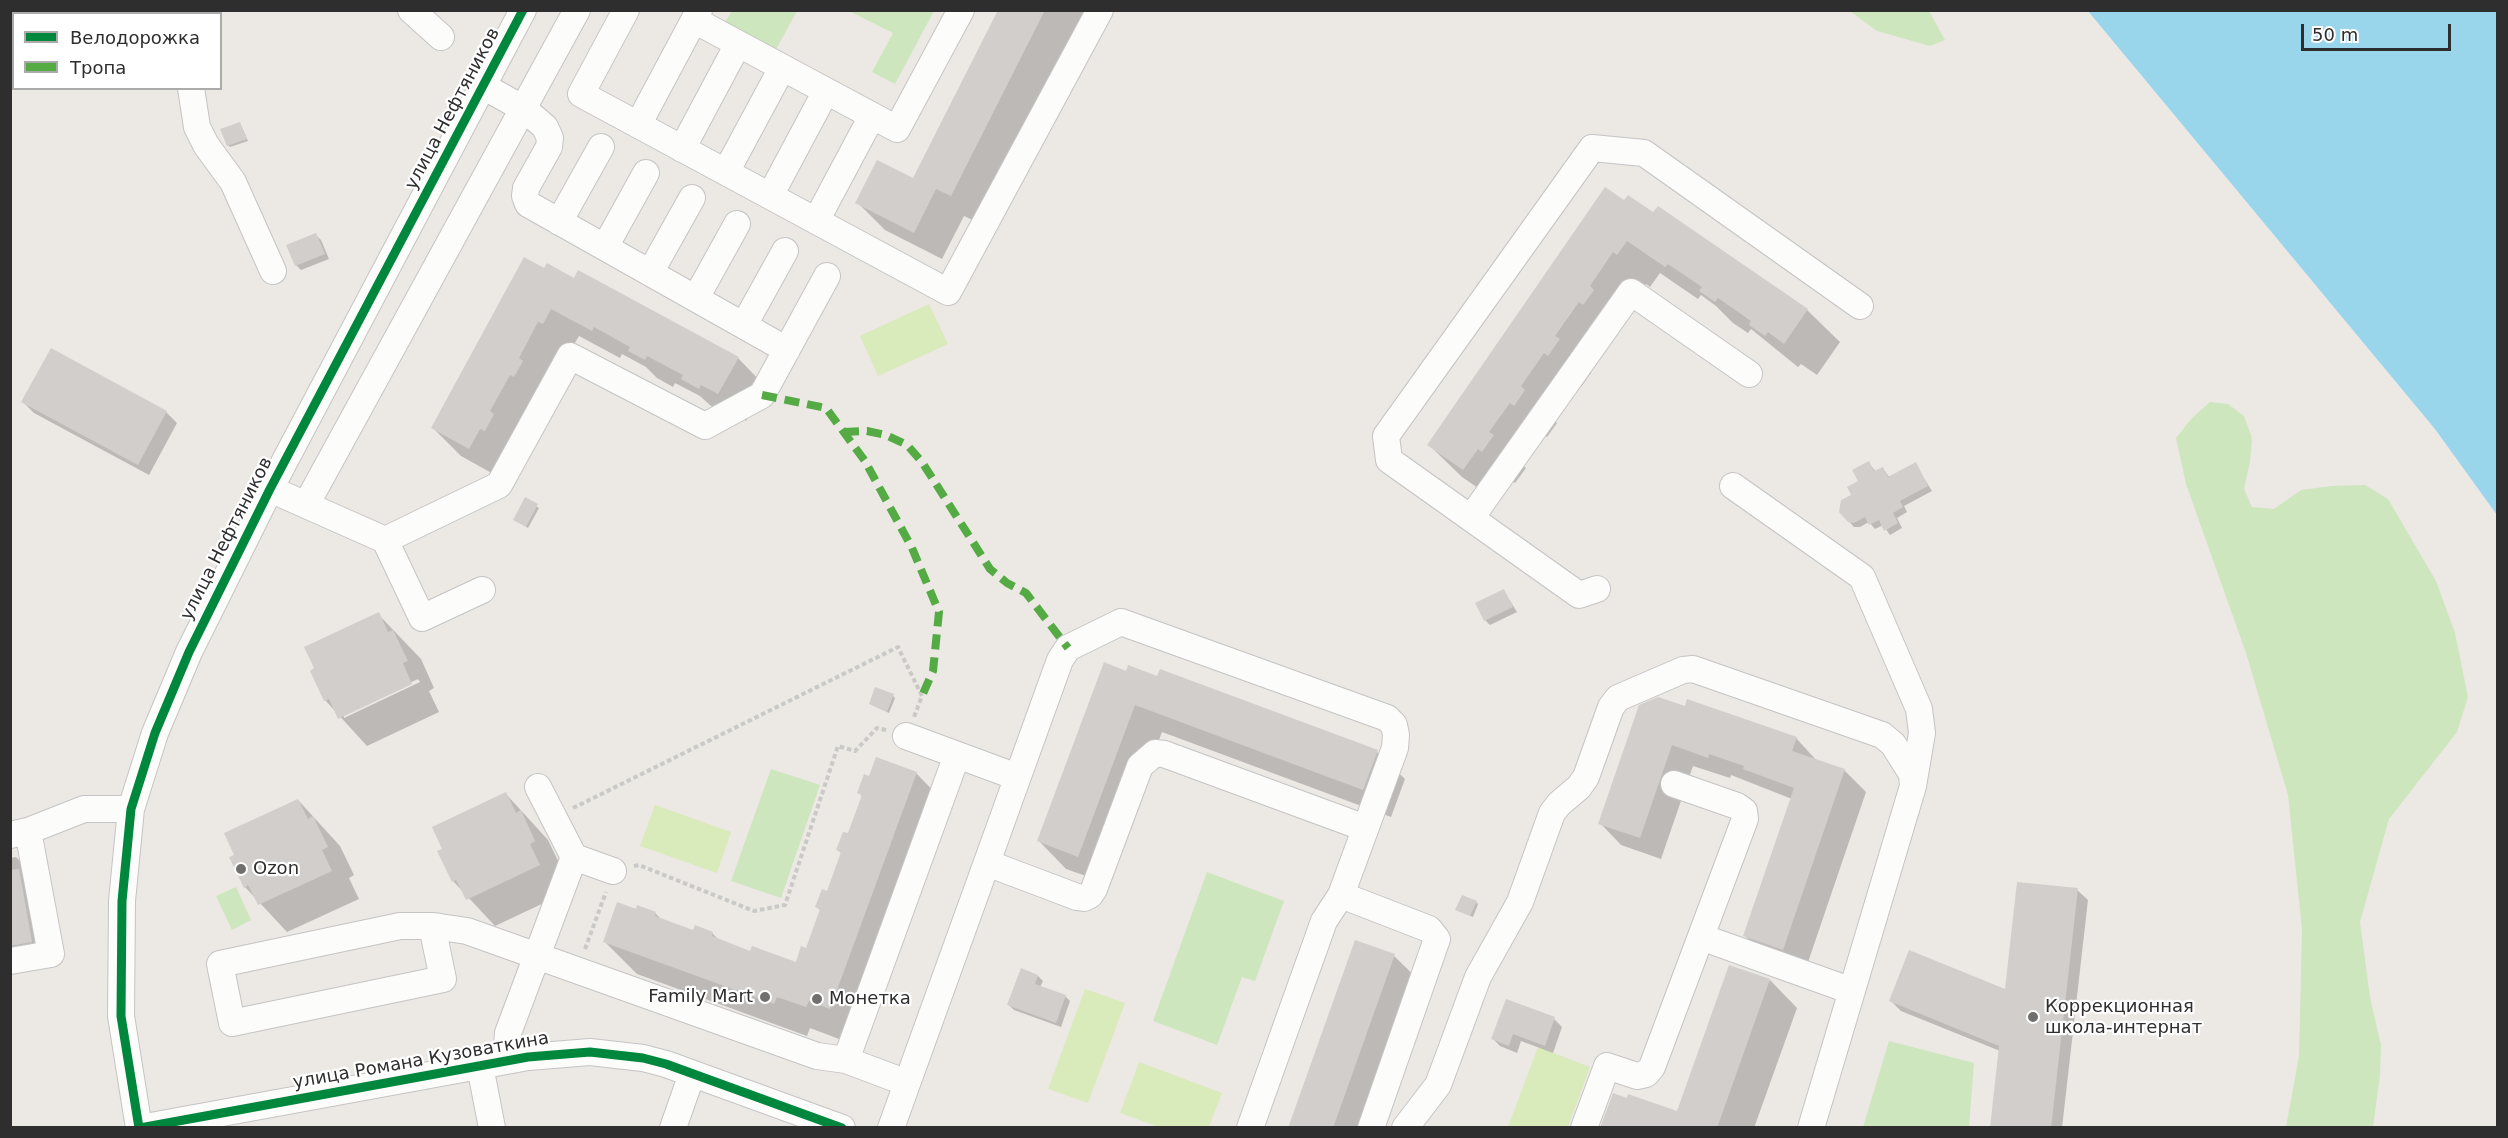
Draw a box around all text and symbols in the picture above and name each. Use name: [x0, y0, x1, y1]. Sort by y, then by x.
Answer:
legend: [12, 12, 222, 90]
scale bar: [2304, 12, 2454, 50]
street label: улица Нефтяников: [401, 24, 505, 194]
text: 50 m: [2312, 24, 2358, 45]
text: Велодорожка: [70, 27, 200, 48]
text: Тропа: [70, 57, 126, 78]
street label: улица Нефтяников: [176, 454, 278, 624]
place label: Ozon: [253, 858, 299, 880]
marker: Ozon: [234, 862, 248, 876]
place label: Family Mart: [648, 986, 753, 1008]
place label: Монетка: [829, 988, 911, 1010]
marker: Family Mart: [758, 990, 772, 1004]
marker: Монетка: [810, 992, 824, 1006]
place label: Коррекционная школа-интернат: [2045, 996, 2202, 1038]
marker: Коррекционная школа-интернат: [2026, 1010, 2040, 1024]
street label: улица Романа Кузоваткина: [291, 1028, 551, 1094]

